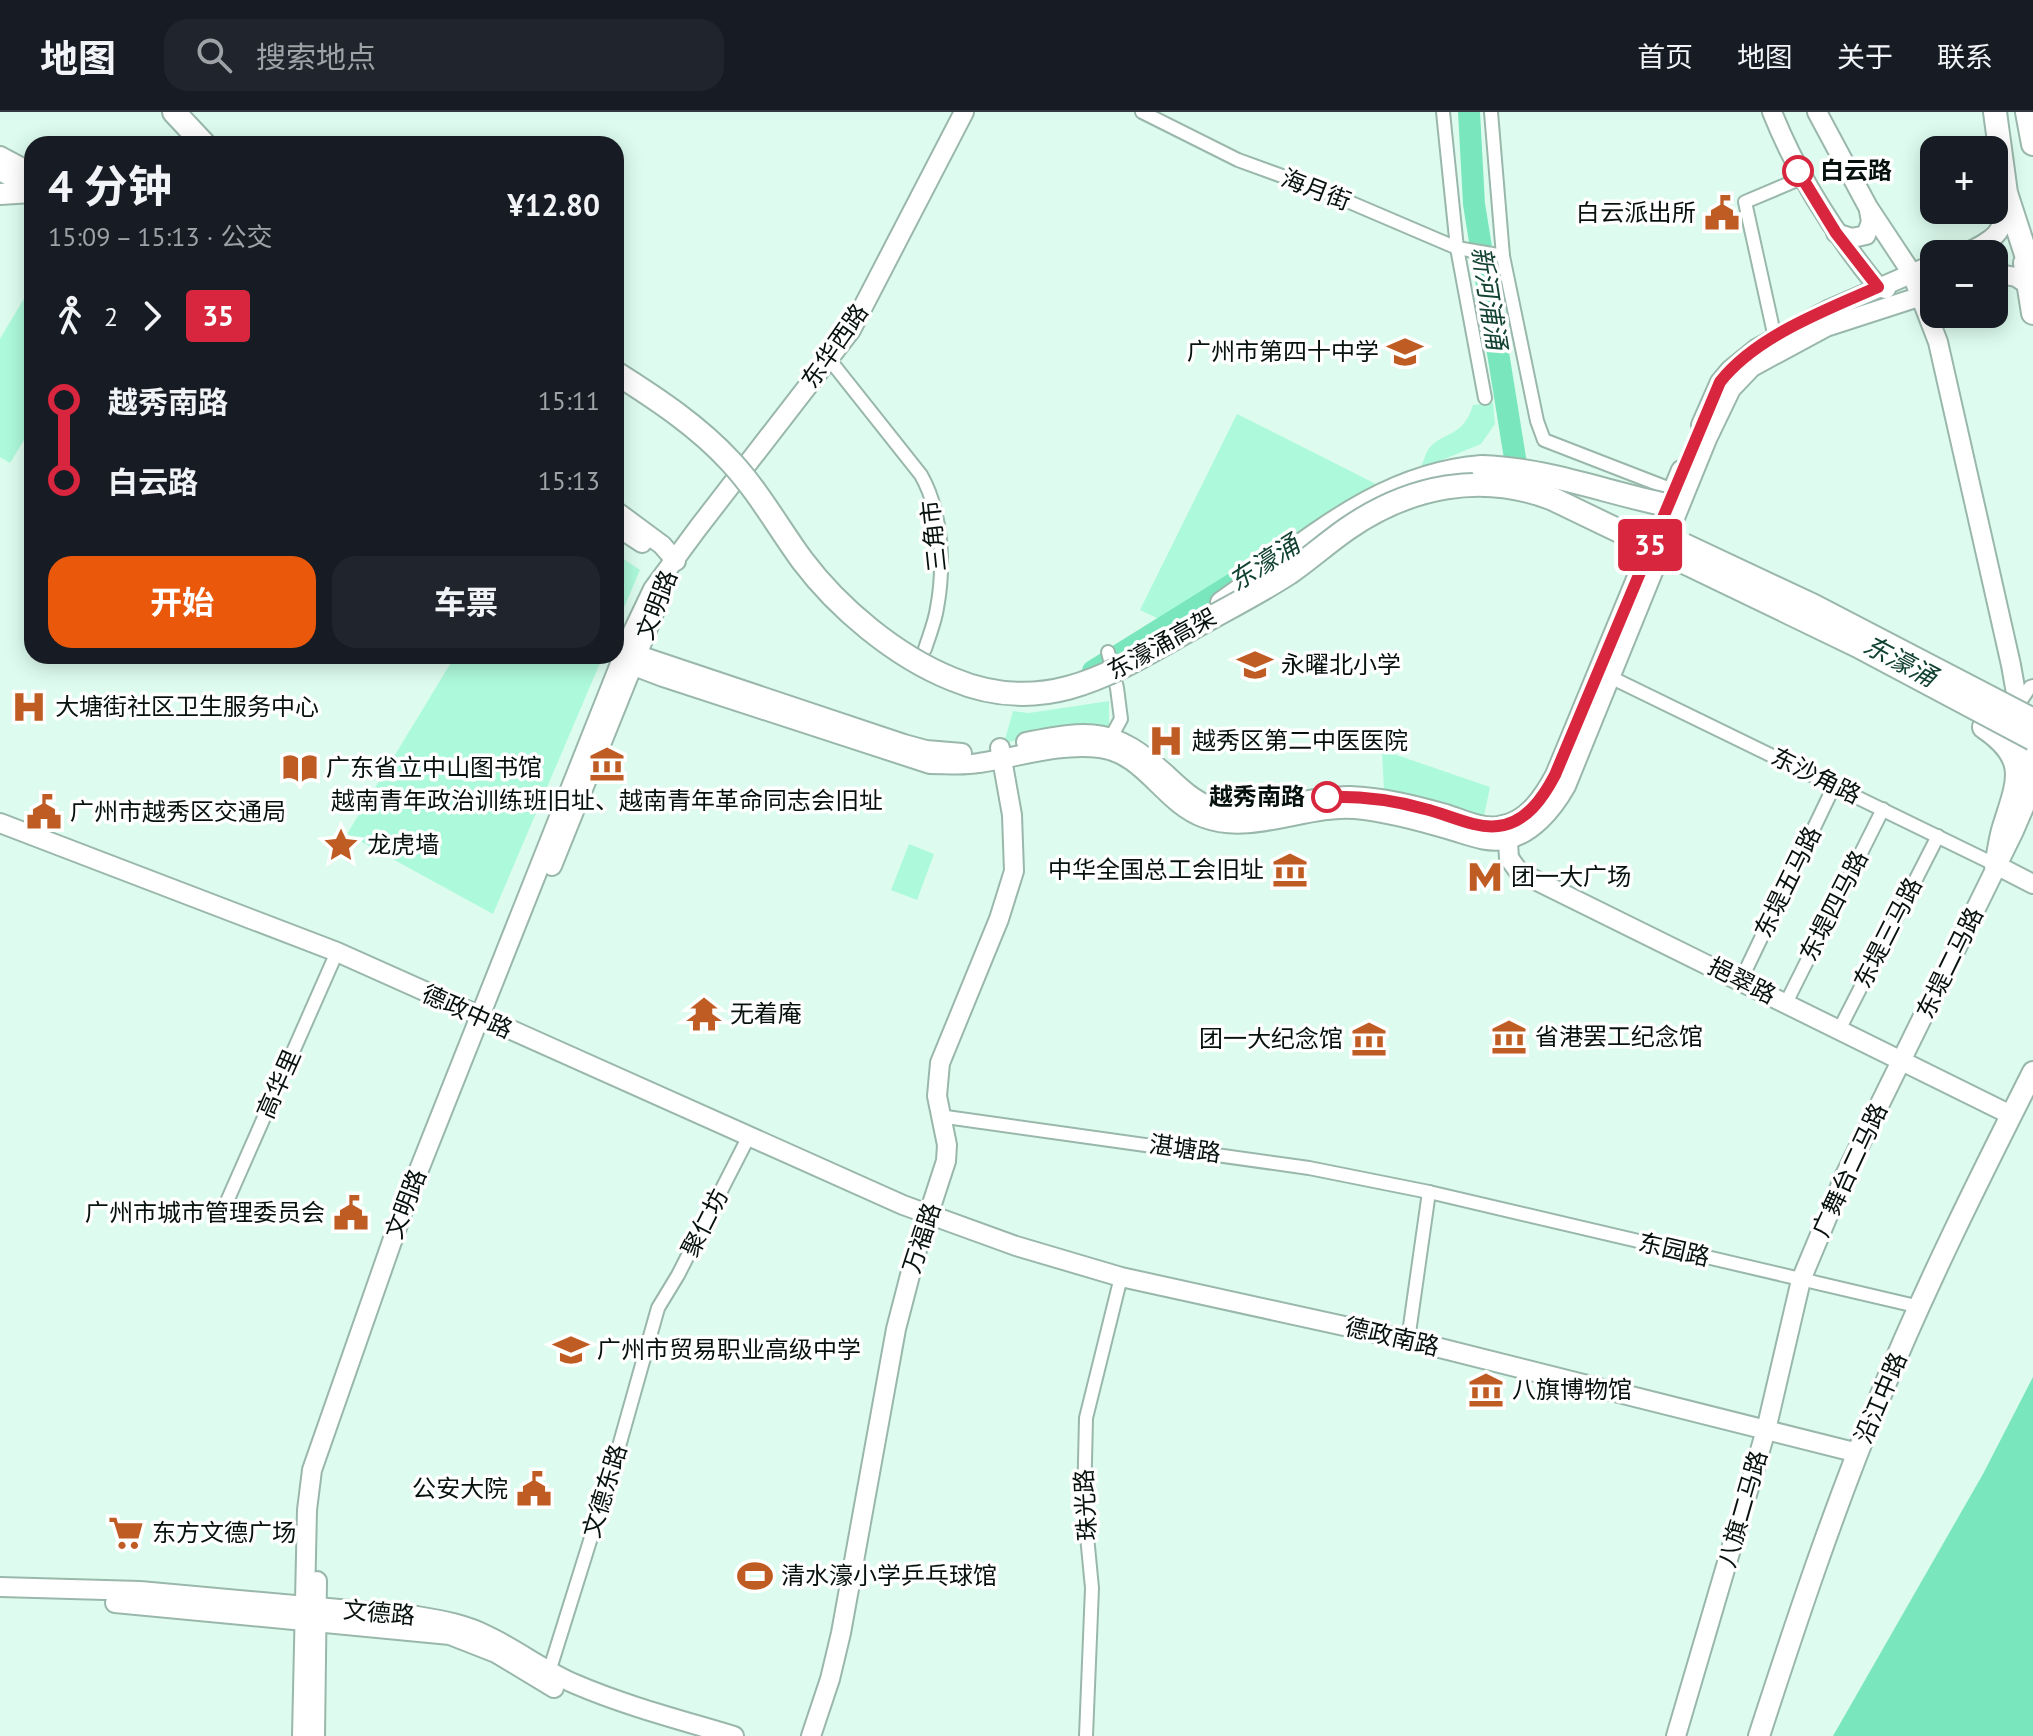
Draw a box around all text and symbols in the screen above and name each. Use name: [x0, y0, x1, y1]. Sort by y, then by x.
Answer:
search box: [164, 19, 724, 91]
text: 地图: [40, 33, 116, 82]
icon: search: [192, 33, 236, 77]
text: 搜索地点: [256, 37, 376, 76]
text: 首页: [1637, 38, 1693, 75]
text: 地图: [1737, 38, 1793, 75]
text: 关于: [1837, 38, 1893, 75]
text: 联系: [1937, 38, 1993, 75]
map controls: [1920, 136, 2008, 328]
button: +: [1920, 136, 2008, 224]
place label: 白云路: [1820, 155, 1892, 186]
marker: 白云路: [1783, 156, 1813, 186]
text: 4 分钟: [48, 157, 172, 214]
street label: 海月街: [1277, 162, 1355, 217]
text: ¥12.80: [508, 185, 600, 224]
public building icon: 白云派出所: [1703, 194, 1741, 232]
place label: 白云派出所: [1576, 197, 1696, 228]
text: 15:09 – 15:13 · 公交: [48, 220, 272, 253]
button: −: [1920, 240, 2008, 328]
water label: 新河浦涌: [1465, 244, 1514, 355]
icon: walk: [48, 294, 92, 338]
icon: forward: [130, 294, 174, 338]
text: 35: [202, 297, 234, 334]
street label: 东华西路: [794, 298, 875, 394]
text: 2: [104, 300, 118, 333]
school or university icon: 广州市第四十中学: [1386, 333, 1424, 371]
place label: 广州市第四十中学: [1187, 336, 1379, 367]
text: 越秀南路: [108, 382, 228, 421]
text: 15:11: [538, 384, 600, 417]
text: 白云路: [108, 462, 198, 501]
text: 15:13: [538, 464, 600, 497]
street label: 三角市: [914, 499, 953, 573]
line badge: 35: [1614, 519, 1686, 571]
water label: 东濠涌: [1222, 526, 1308, 598]
text: 35: [1634, 526, 1666, 563]
button: 开始: [48, 556, 316, 648]
button: 车票: [332, 556, 600, 648]
street label: 文明路: [629, 566, 684, 644]
street label: 东濠涌高架: [1102, 601, 1222, 686]
water label: 东濠涌: [1858, 628, 1945, 695]
school or university icon: 永曜北小学: [1236, 646, 1274, 684]
place label: 永曜北小学: [1281, 649, 1401, 680]
hospital icon: 大塘街社区卫生服务中心: [10, 688, 48, 726]
place label: 大塘街社区卫生服务中心: [55, 691, 319, 722]
hospital icon: 越秀区第二中医医院: [1147, 722, 1185, 760]
place label: 越秀区第二中医医院: [1192, 725, 1408, 756]
street label: 东沙角路: [1766, 741, 1866, 811]
museum icon: 越南青年政治训练班旧址、越南青年革命同志会旧址: [588, 745, 626, 783]
library icon: 广东省立中山图书馆: [281, 749, 319, 787]
place label: 广东省立中山图书馆: [326, 752, 542, 783]
place label: 越秀南路: [1209, 781, 1305, 812]
marker: 越秀南路: [1312, 782, 1342, 812]
place label: 越南青年政治训练班旧址、越南青年革命同志会旧址: [331, 785, 883, 816]
public building icon: 广州市越秀区交通局: [25, 793, 63, 831]
place label: 广州市越秀区交通局: [70, 796, 286, 827]
street label: 东堤五马路: [1747, 821, 1828, 943]
place icon: 龙虎墙: [322, 826, 360, 864]
place label: 龙虎墙: [367, 829, 439, 860]
street label: 东堤四马路: [1793, 845, 1875, 966]
museum icon: 中华全国总工会旧址: [1271, 851, 1309, 889]
place label: 中华全国总工会旧址: [1048, 854, 1264, 885]
metro station icon: 团一大广场: [1466, 858, 1504, 896]
place label: 团一大广场: [1511, 861, 1631, 892]
street label: 东堤三马路: [1847, 872, 1929, 993]
street label: 东堤二马路: [1909, 902, 1990, 1024]
street label: 挹翠路: [1703, 950, 1781, 1011]
street label: 德政中路: [417, 978, 517, 1045]
temple icon: 无着庵: [685, 995, 723, 1033]
place label: 无着庵: [730, 998, 802, 1029]
museum icon: 省港罢工纪念馆: [1490, 1018, 1528, 1056]
museum icon: 团一大纪念馆: [1350, 1020, 1388, 1058]
place label: 省港罢工纪念馆: [1535, 1021, 1703, 1052]
place label: 团一大纪念馆: [1199, 1023, 1343, 1054]
street label: 高华里: [250, 1045, 307, 1123]
street label: 广舞台二马路: [1805, 1098, 1894, 1242]
street label: 湛塘路: [1147, 1128, 1223, 1169]
street label: 文明路: [378, 1165, 433, 1243]
street label: 聚仁坊: [674, 1184, 735, 1262]
public building icon: 广州市城市管理委员会: [332, 1194, 370, 1232]
place label: 广州市城市管理委员会: [85, 1197, 325, 1228]
street label: 万福路: [896, 1199, 947, 1277]
street label: 东园路: [1636, 1226, 1713, 1273]
street label: 德政南路: [1342, 1311, 1442, 1362]
school or university icon: 广州市贸易职业高级中学: [552, 1331, 590, 1369]
place label: 广州市贸易职业高级中学: [597, 1334, 861, 1365]
street label: 沿江中路: [1848, 1348, 1914, 1448]
museum icon: 八旗博物馆: [1467, 1371, 1505, 1409]
place label: 八旗博物馆: [1512, 1374, 1632, 1405]
street label: 文德东路: [576, 1440, 633, 1541]
street label: 八旗二马路: [1711, 1447, 1774, 1571]
street label: 珠光路: [1068, 1468, 1103, 1542]
public building icon: 公安大院: [515, 1470, 553, 1508]
place label: 公安大院: [412, 1473, 508, 1504]
supermarket icon: 东方文德广场: [107, 1514, 145, 1552]
place label: 东方文德广场: [152, 1517, 296, 1548]
sports icon: 清水濠小学乒乓球馆: [736, 1557, 774, 1595]
place label: 清水濠小学乒乓球馆: [781, 1560, 997, 1591]
street label: 文德路: [342, 1594, 416, 1631]

